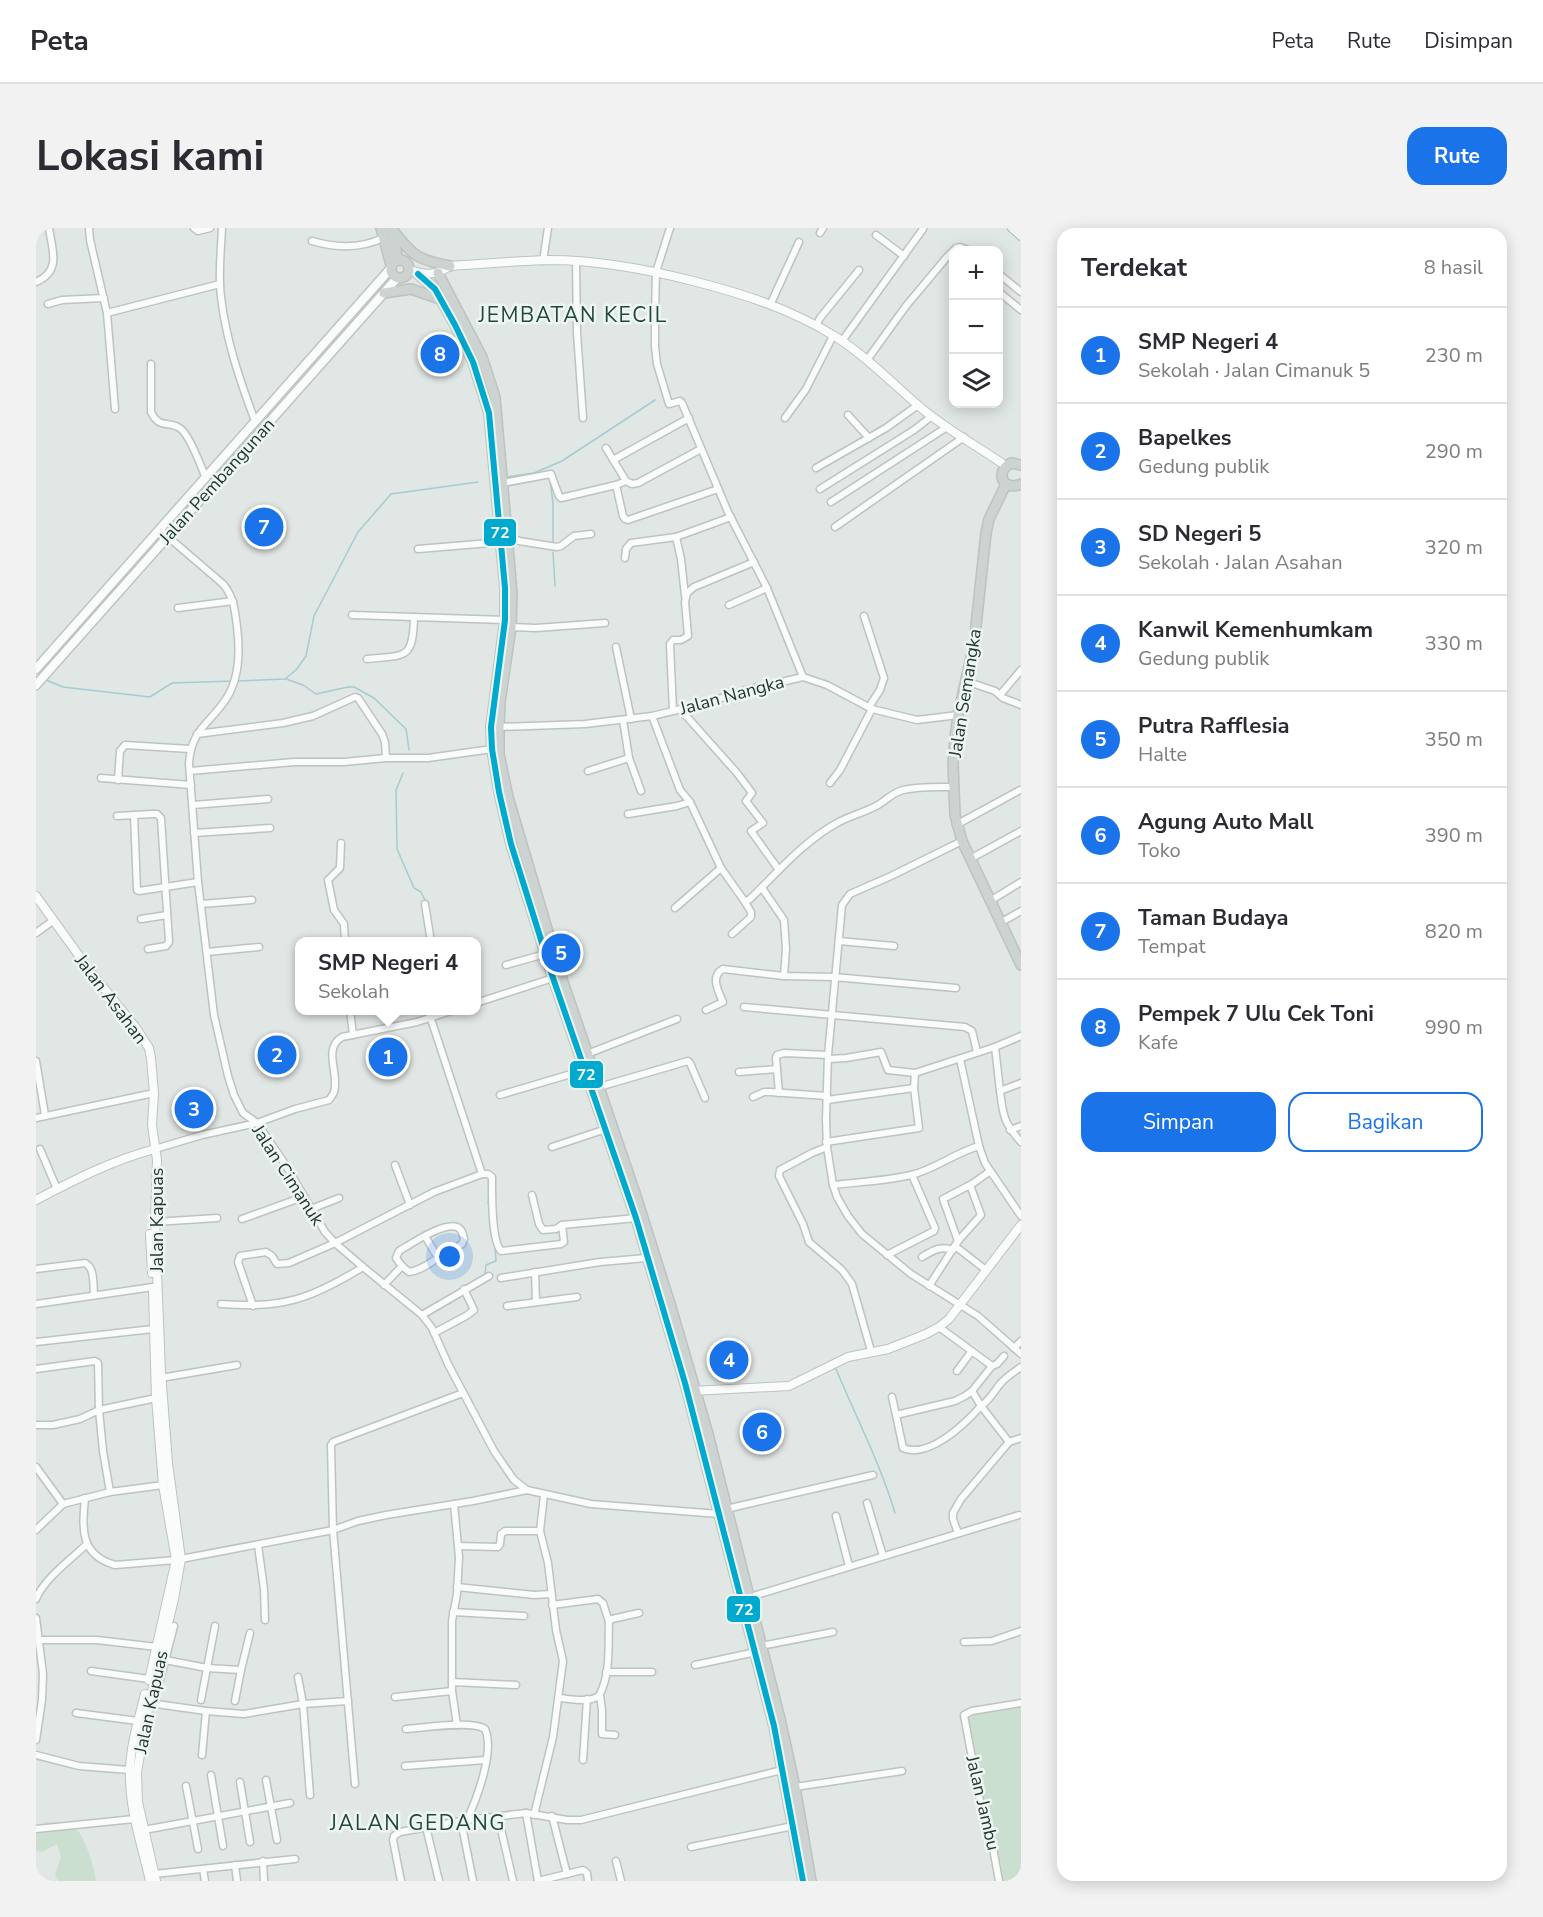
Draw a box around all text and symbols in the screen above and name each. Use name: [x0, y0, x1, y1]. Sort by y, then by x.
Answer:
text: Peta: [30, 22, 89, 60]
text: Peta: [1272, 27, 1314, 55]
text: Rute: [1347, 27, 1391, 55]
text: Disimpan: [1424, 27, 1513, 55]
button: Rute: [1407, 127, 1507, 185]
text: Lokasi kami: [36, 128, 264, 185]
map controls: [949, 246, 1003, 408]
button: +: [949, 246, 1003, 300]
text: Terdekat: [1081, 250, 1187, 285]
text: 8 hasil: [1424, 254, 1483, 281]
button: −: [949, 300, 1003, 354]
district label: JEMBATAN KECIL: [477, 301, 668, 329]
text: SMP Negeri 4: [1138, 327, 1278, 357]
pin: 8: [420, 332, 460, 376]
text: 1: [1095, 342, 1107, 369]
text: 230 m: [1425, 342, 1483, 369]
button: layers: [949, 354, 1003, 408]
text: Sekolah · Jalan Cimanuk 5: [1138, 357, 1370, 384]
street label: Jalan Pembangunan: [153, 413, 280, 550]
text: Bapelkes: [1138, 423, 1232, 453]
text: 2: [1095, 438, 1107, 465]
text: 290 m: [1425, 438, 1483, 465]
text: Gedung publik: [1138, 453, 1269, 480]
pin: 7: [244, 504, 284, 550]
line badge: 72: [483, 518, 517, 547]
text: SD Negeri 5: [1138, 519, 1262, 549]
text: 72: [490, 522, 510, 544]
text: 3: [1095, 534, 1107, 561]
text: 320 m: [1425, 534, 1483, 561]
text: Sekolah · Jalan Asahan: [1138, 549, 1343, 576]
text: Kanwil Kemenhumkam: [1138, 615, 1373, 645]
street label: Jalan Semangka: [943, 627, 987, 760]
text: 4: [1095, 630, 1107, 657]
text: 330 m: [1425, 630, 1483, 657]
text: Gedung publik: [1138, 645, 1269, 672]
street label: Jalan Nangka: [676, 670, 787, 721]
text: Putra Rafflesia: [1138, 711, 1290, 741]
text: 5: [1095, 726, 1107, 753]
text: 350 m: [1425, 726, 1483, 753]
text: Halte: [1138, 741, 1187, 768]
text: Agung Auto Mall: [1138, 807, 1314, 837]
text: 6: [1095, 822, 1107, 849]
text: 390 m: [1425, 822, 1483, 849]
text: Toko: [1138, 837, 1181, 864]
text: Taman Budaya: [1138, 903, 1289, 933]
text: 7: [1095, 918, 1107, 945]
text: 820 m: [1425, 918, 1483, 945]
pin: 5: [542, 930, 580, 976]
text: Tempat: [1138, 933, 1206, 960]
popup: [295, 937, 481, 1015]
text: SMP Negeri 4: [318, 948, 458, 978]
street label: Jalan Asahan: [69, 949, 153, 1049]
text: Sekolah: [318, 978, 390, 1005]
text: Pempek 7 Ulu Cek Toni: [1138, 999, 1374, 1029]
text: 8: [1095, 1014, 1107, 1041]
text: 990 m: [1425, 1014, 1483, 1041]
text: Kafe: [1138, 1029, 1178, 1056]
pin: 2: [258, 1032, 296, 1078]
pin: 1: [368, 1034, 408, 1080]
line badge: 72: [569, 1060, 604, 1089]
text: 72: [576, 1064, 596, 1086]
pin: 3: [174, 1086, 214, 1132]
button: Simpan: [1081, 1092, 1276, 1152]
button: Bagikan: [1288, 1092, 1483, 1152]
street label: Jalan Cimanuk: [246, 1119, 330, 1231]
street label: Jalan Kapuas: [145, 1168, 169, 1273]
your location: [435, 1242, 464, 1271]
pin: 4: [710, 1338, 748, 1382]
pin: 6: [742, 1410, 782, 1454]
line badge: 72: [726, 1595, 761, 1623]
text: 72: [734, 1599, 754, 1621]
street label: Jalan Kapuas: [128, 1648, 174, 1757]
street label: Jalan Jambu: [960, 1752, 1006, 1853]
district label: JALAN GEDANG: [329, 1809, 506, 1837]

